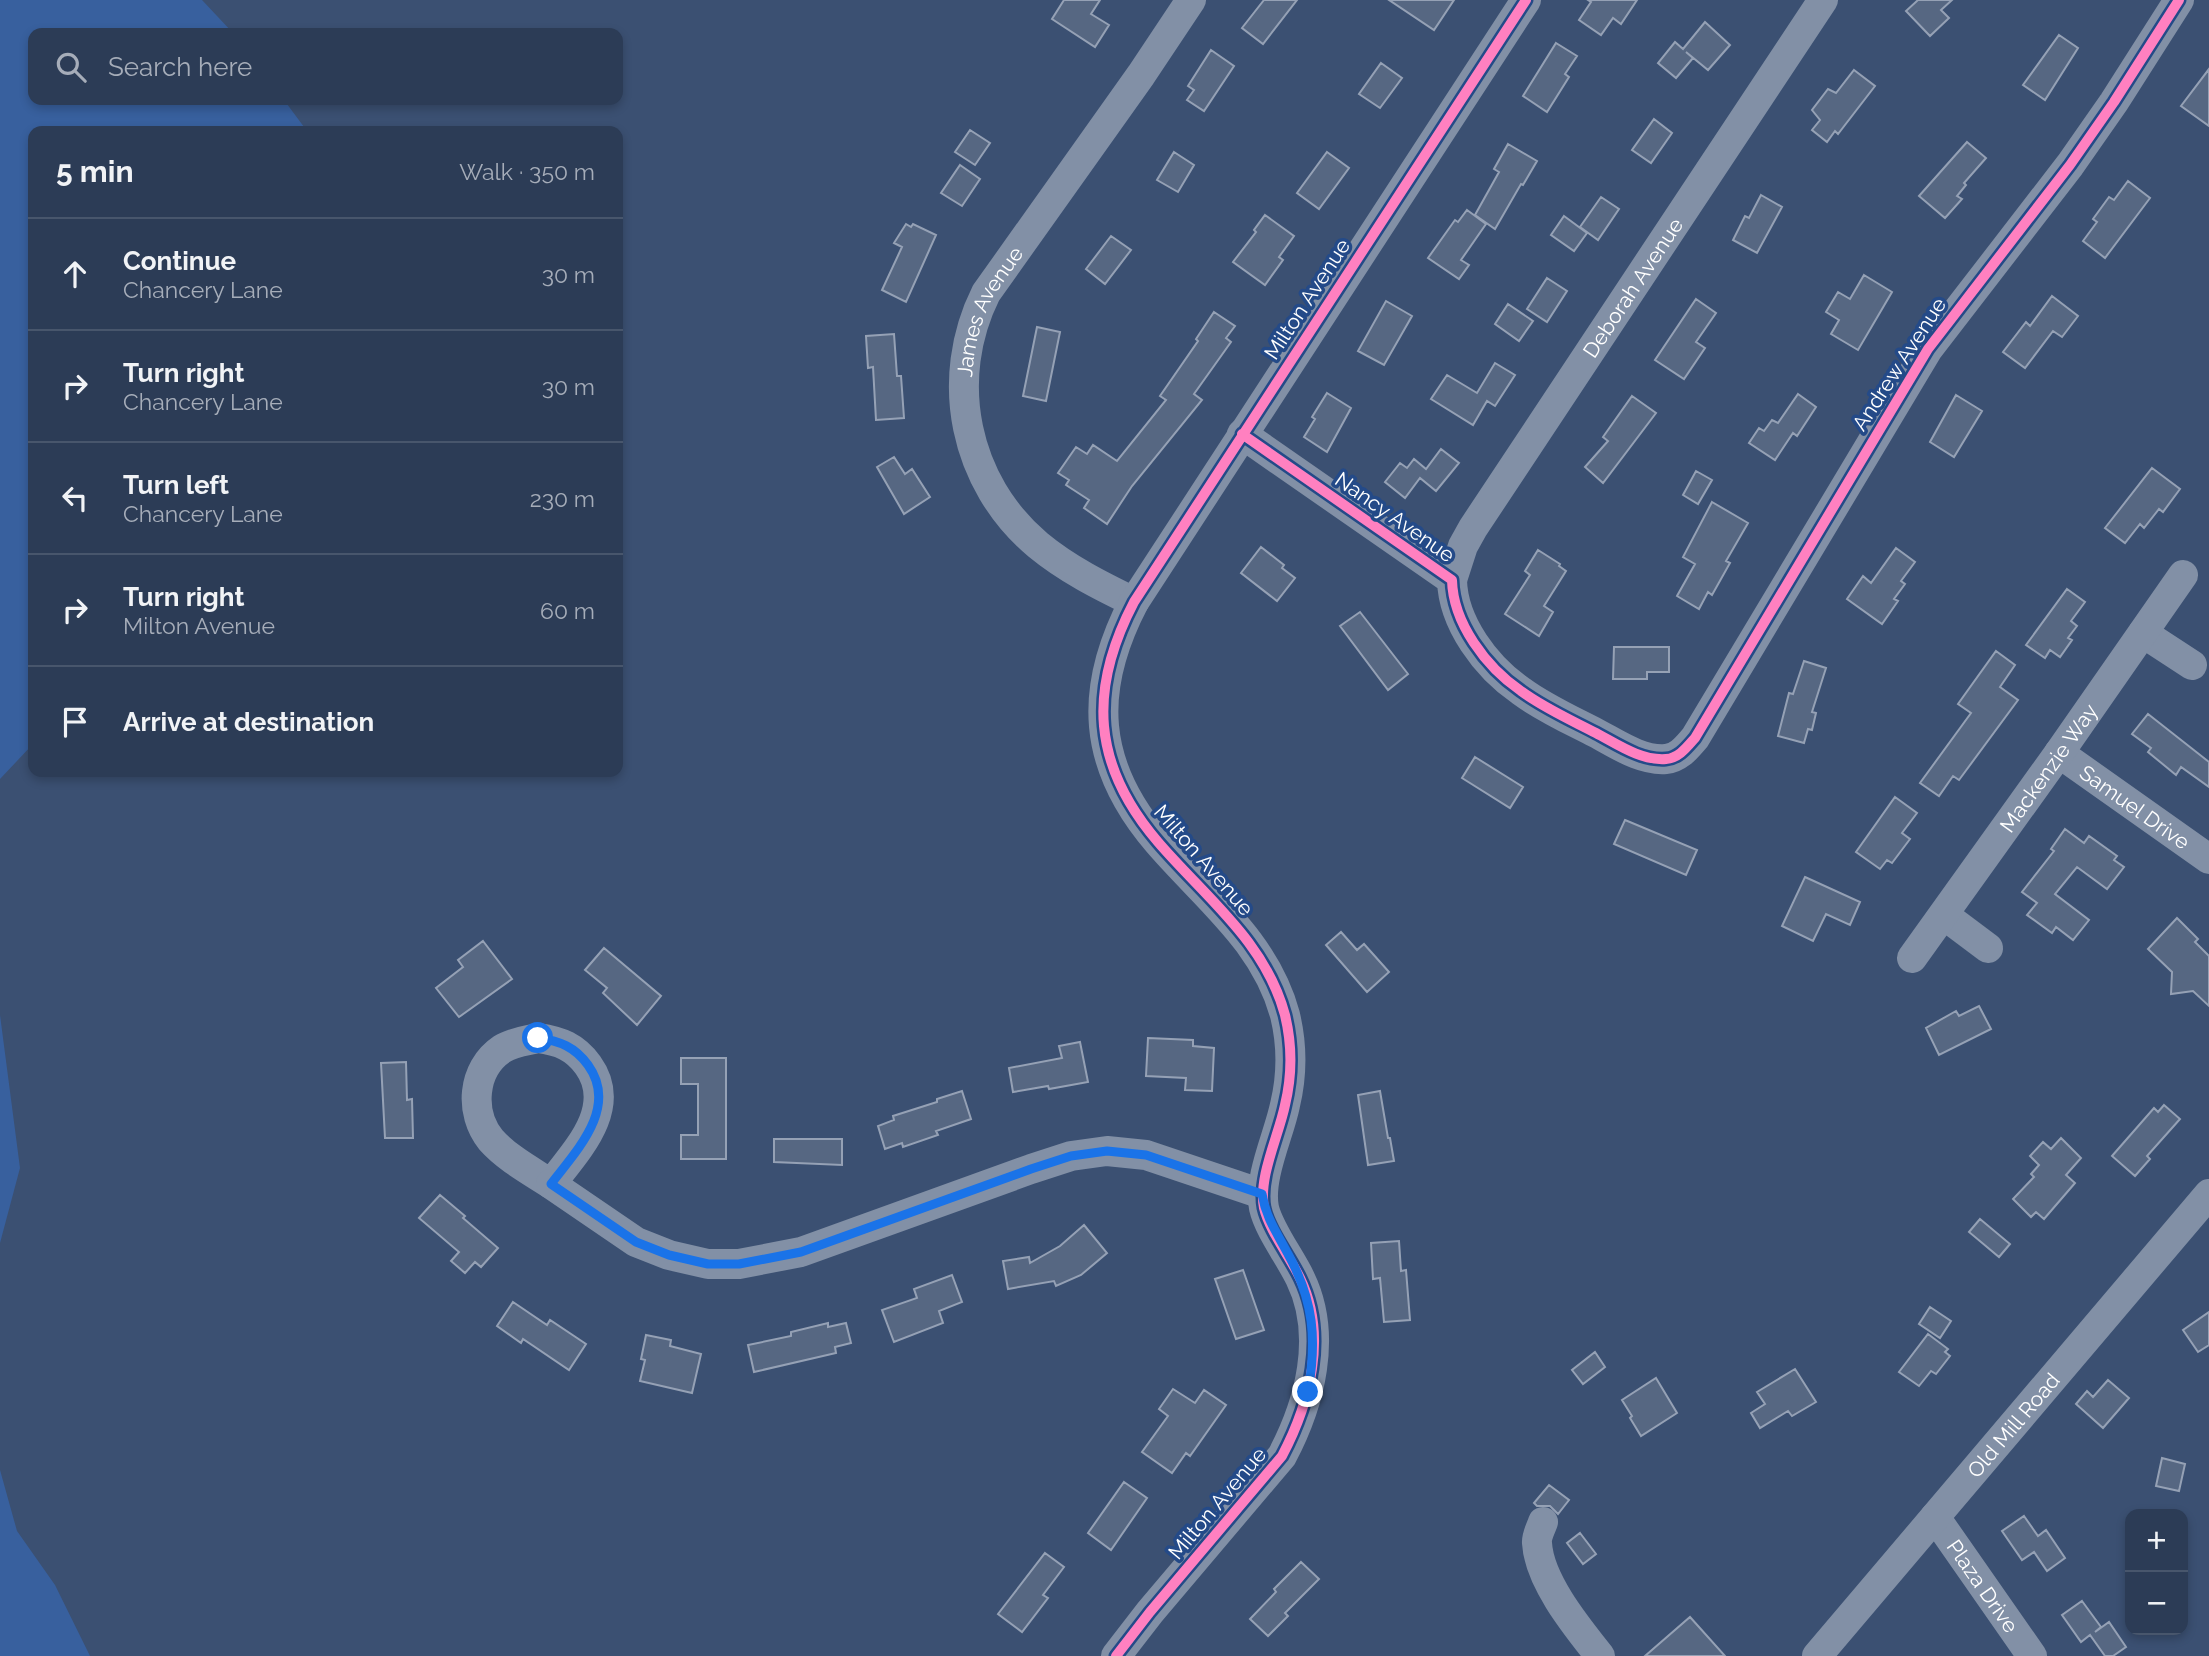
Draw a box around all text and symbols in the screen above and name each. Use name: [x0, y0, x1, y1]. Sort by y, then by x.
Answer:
search box: [28, 28, 623, 105]
icon: search: [52, 48, 90, 86]
text: Search here: [108, 52, 252, 82]
text: 5 min: [56, 154, 134, 189]
text: Walk · 350 m: [459, 158, 595, 185]
street label: Deborah Avenue: [1577, 213, 1688, 362]
street label: Milton Avenue: [1259, 234, 1355, 364]
street label: James Avenue: [952, 241, 1028, 378]
text: Continue: [123, 246, 236, 276]
icon: ahead: [56, 255, 94, 293]
text: 30 m: [542, 261, 595, 288]
text: Chancery Lane: [123, 276, 283, 303]
street label: Andrew Avenue: [1847, 293, 1951, 435]
text: Turn right: [123, 358, 244, 388]
icon: right: [56, 367, 94, 405]
text: 30 m: [542, 373, 595, 400]
text: Chancery Lane: [123, 388, 283, 415]
street label: Nancy Avenue: [1330, 467, 1460, 567]
text: Turn left: [123, 470, 229, 500]
icon: left: [56, 479, 94, 517]
text: 230 m: [530, 485, 595, 512]
text: Chancery Lane: [123, 500, 283, 527]
text: Turn right: [123, 582, 244, 612]
icon: right: [56, 591, 94, 629]
text: 60 m: [540, 597, 595, 624]
text: Milton Avenue: [123, 612, 275, 639]
street label: Mackenzie Way: [1994, 699, 2102, 837]
icon: arrive: [56, 703, 94, 741]
text: Arrive at destination: [123, 707, 374, 737]
street label: Samuel Drive: [2075, 759, 2195, 854]
street label: Milton Avenue: [1149, 799, 1259, 921]
route start: [522, 1022, 553, 1053]
street label: Old Mill Road: [1962, 1368, 2064, 1482]
route end: [1292, 1376, 1323, 1407]
street label: Milton Avenue: [1163, 1442, 1271, 1564]
map controls: [2125, 1509, 2188, 1635]
button: +: [2125, 1509, 2188, 1572]
street label: Plaza Drive: [1942, 1535, 2024, 1637]
button: −: [2125, 1572, 2188, 1635]

